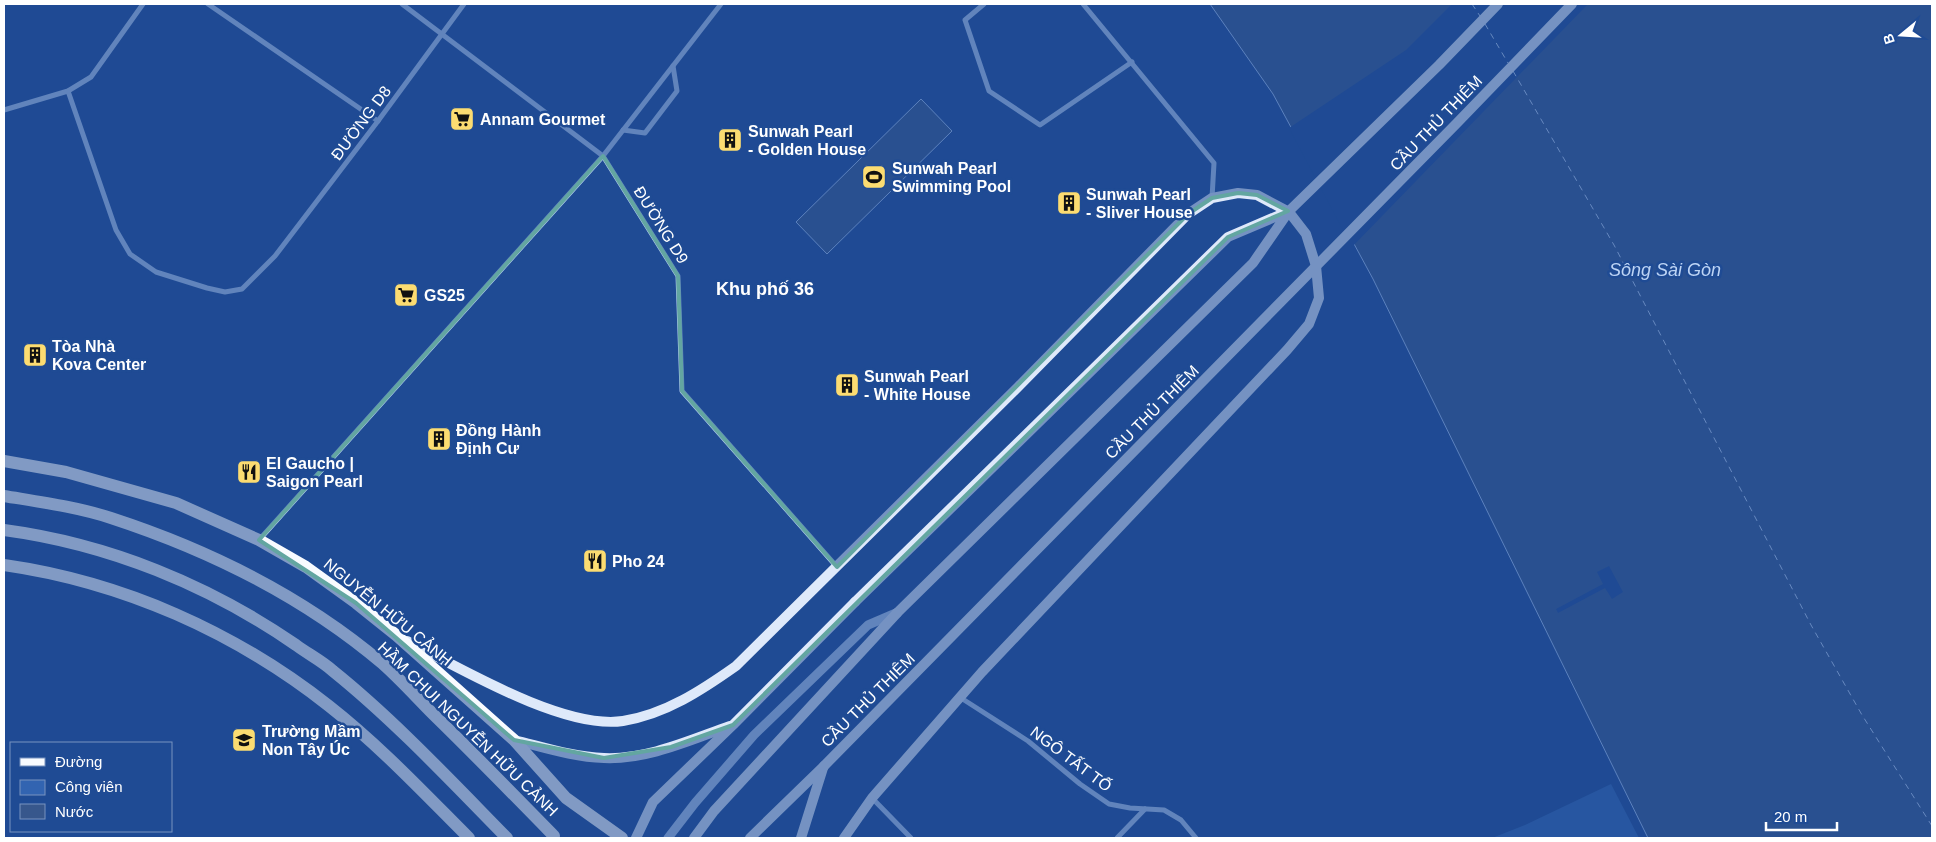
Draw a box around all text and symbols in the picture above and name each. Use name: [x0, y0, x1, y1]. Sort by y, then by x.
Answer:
north arrow: [1876, 10, 1926, 60]
text: B: [1879, 32, 1898, 46]
street label: CẦU THỦ THIÊM: [1386, 72, 1485, 174]
street label: ĐƯỜNG D8: [327, 82, 394, 163]
supermarket icon: Annam Gourmet: [449, 106, 475, 132]
place label: Annam Gourmet: [480, 111, 606, 128]
place label: Sunwah Pearl - Golden House: [748, 123, 866, 158]
building icon: Sunwah Pearl - Golden House: [717, 127, 743, 153]
place label: Sunwah Pearl Swimming Pool: [892, 160, 1011, 195]
sports icon: Sunwah Pearl Swimming Pool: [861, 164, 887, 190]
street label: ĐƯỜNG D9: [631, 183, 692, 267]
place label: Sunwah Pearl - Sliver House: [1086, 186, 1193, 221]
building icon: Sunwah Pearl - Sliver House: [1056, 190, 1082, 216]
water label: Sông Sài Gòn: [1609, 260, 1721, 280]
district label: Khu phố 36: [716, 279, 814, 299]
supermarket icon: GS25: [393, 282, 419, 308]
place label: GS25: [424, 287, 465, 304]
place label: Tòa Nhà Kova Center: [52, 338, 146, 373]
building icon: Tòa Nhà Kova Center: [22, 342, 48, 368]
street label: CẦU THỦ THIÊM: [1101, 361, 1202, 462]
place label: Sunwah Pearl - White House: [864, 368, 971, 403]
building icon: Sunwah Pearl - White House: [834, 372, 860, 398]
place label: Đồng Hành Định Cư: [456, 422, 541, 457]
building icon: Đồng Hành Định Cư: [426, 426, 452, 452]
place label: El Gaucho | Saigon Pearl: [266, 455, 363, 490]
restaurant icon: El Gaucho | Saigon Pearl: [236, 459, 262, 485]
restaurant icon: Pho 24: [582, 548, 608, 574]
place label: Pho 24: [612, 553, 665, 570]
street label: NGUYỄN HỮU CẢNH: [321, 554, 457, 669]
street label: HẦM CHUI NGUYỄN HỮU CẢNH: [375, 637, 563, 820]
street label: CẦU THỦ THIÊM: [817, 649, 918, 750]
street label: NGÔ TẤT TỐ: [1027, 721, 1116, 795]
place label: Trường Mầm Non Tây Úc: [262, 723, 361, 758]
school or university icon: Trường Mầm Non Tây Úc: [231, 727, 257, 753]
legend: [10, 742, 172, 832]
text: Đường: [55, 753, 102, 770]
text: Công viên: [55, 778, 123, 795]
scale bar: [1766, 800, 1837, 832]
text: Nước: [55, 803, 94, 820]
text: 20 m: [1774, 808, 1807, 825]

